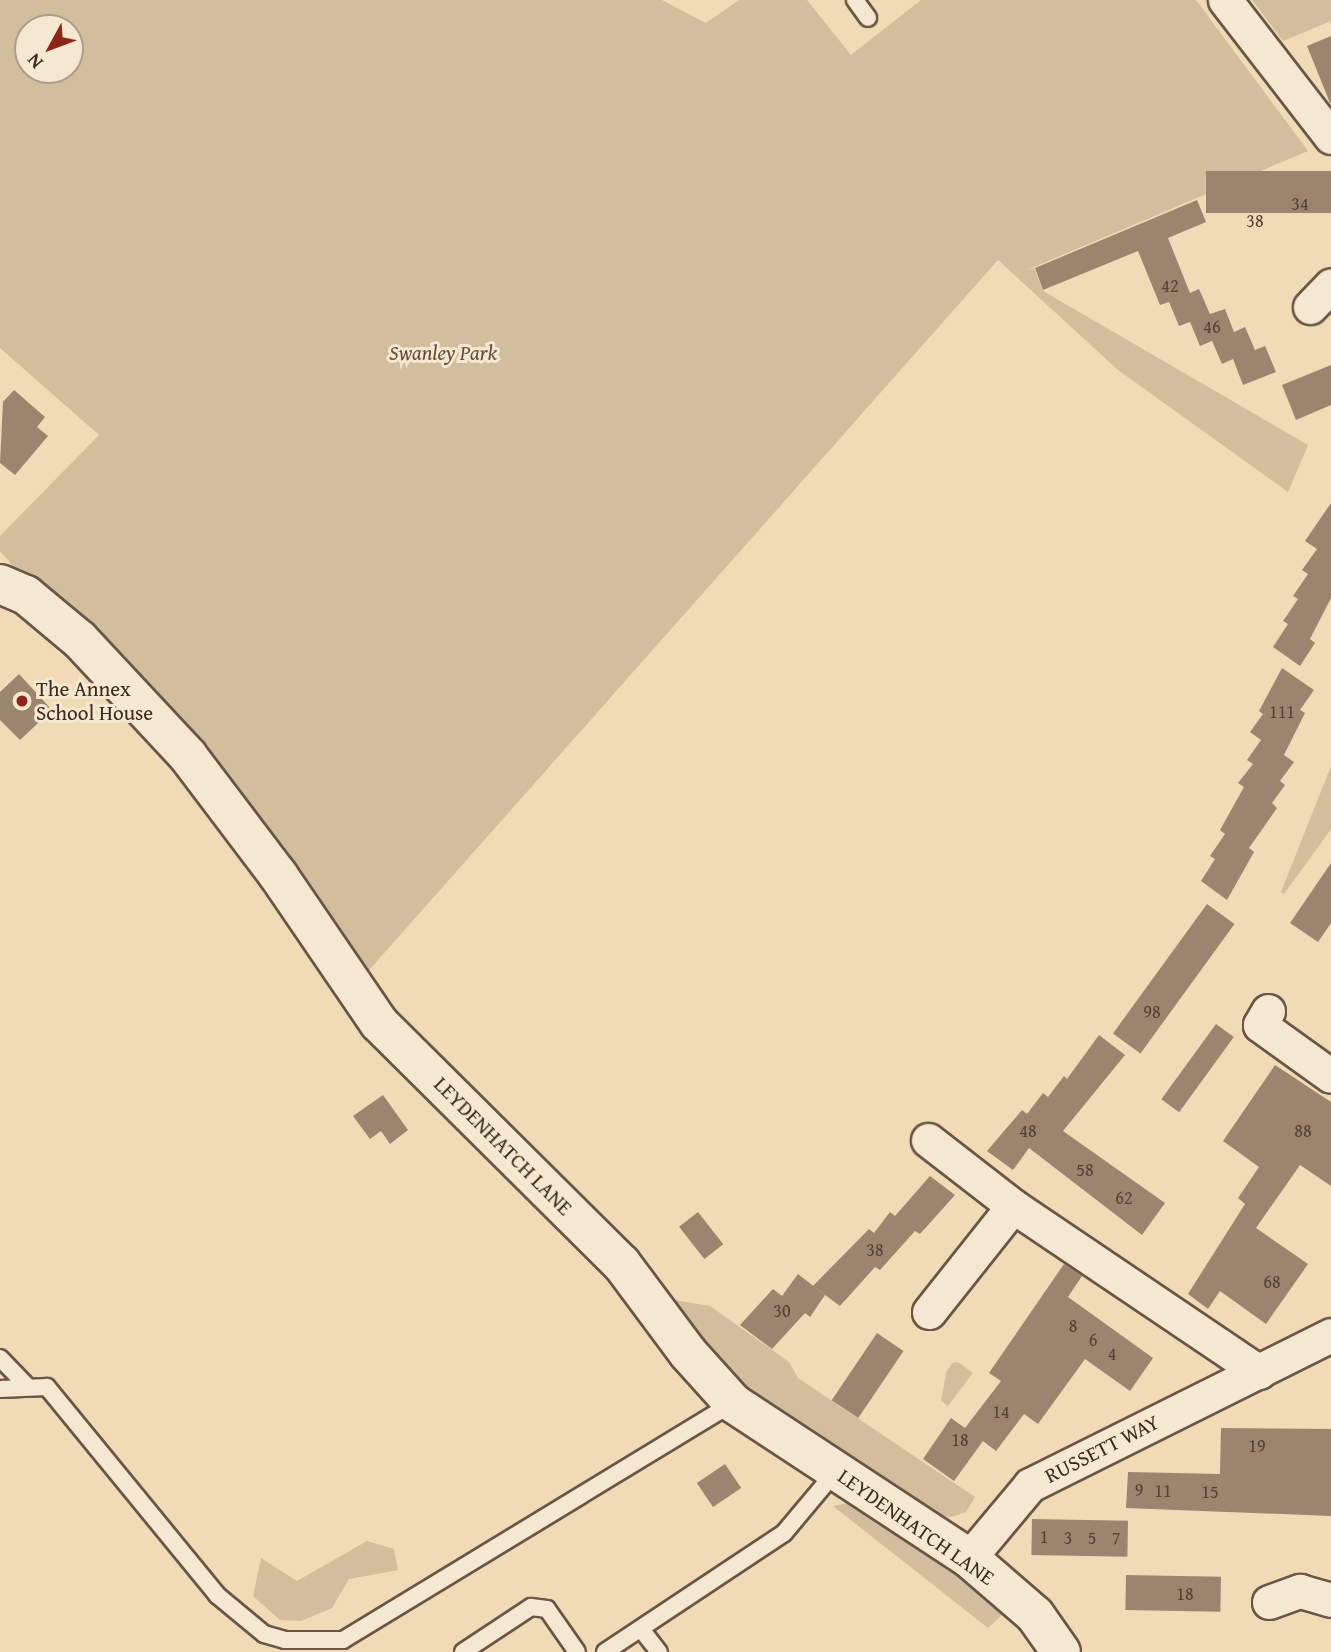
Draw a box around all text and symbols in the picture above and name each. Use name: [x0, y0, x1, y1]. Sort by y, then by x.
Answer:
north arrow: [14, 14, 84, 84]
text: N: [20, 47, 49, 75]
house number: 34: [1291, 193, 1309, 215]
house number: 38: [1246, 210, 1264, 232]
house number: 42: [1161, 275, 1179, 297]
house number: 46: [1203, 316, 1221, 338]
park label: Swanley Park: [389, 340, 497, 366]
place label: The Annex School House: [36, 676, 153, 726]
marker: The Annex School House: [14, 693, 30, 709]
house number: 111: [1269, 701, 1295, 723]
house number: 98: [1143, 1001, 1161, 1023]
street label: LEYDENHATCH LANE: [429, 1072, 577, 1220]
house number: 48: [1019, 1120, 1037, 1142]
house number: 88: [1294, 1120, 1312, 1142]
house number: 58: [1076, 1159, 1094, 1181]
house number: 62: [1115, 1187, 1133, 1209]
house number: 38: [866, 1239, 884, 1261]
house number: 68: [1263, 1271, 1281, 1293]
house number: 30: [773, 1300, 791, 1322]
house number: 8: [1069, 1315, 1077, 1337]
house number: 6: [1089, 1329, 1097, 1351]
house number: 4: [1108, 1343, 1116, 1365]
house number: 14: [992, 1401, 1010, 1423]
street label: RUSSETT WAY: [1041, 1409, 1163, 1489]
house number: 18: [951, 1429, 969, 1451]
house number: 19: [1248, 1435, 1266, 1457]
street label: LEYDENHATCH LANE: [833, 1464, 999, 1590]
house number: 9: [1135, 1479, 1143, 1501]
house number: 11: [1154, 1480, 1172, 1502]
house number: 15: [1201, 1481, 1219, 1503]
house number: 1: [1040, 1526, 1048, 1548]
house number: 3: [1064, 1527, 1072, 1549]
house number: 5: [1088, 1527, 1096, 1549]
house number: 7: [1112, 1527, 1120, 1549]
house number: 18: [1176, 1583, 1194, 1605]

